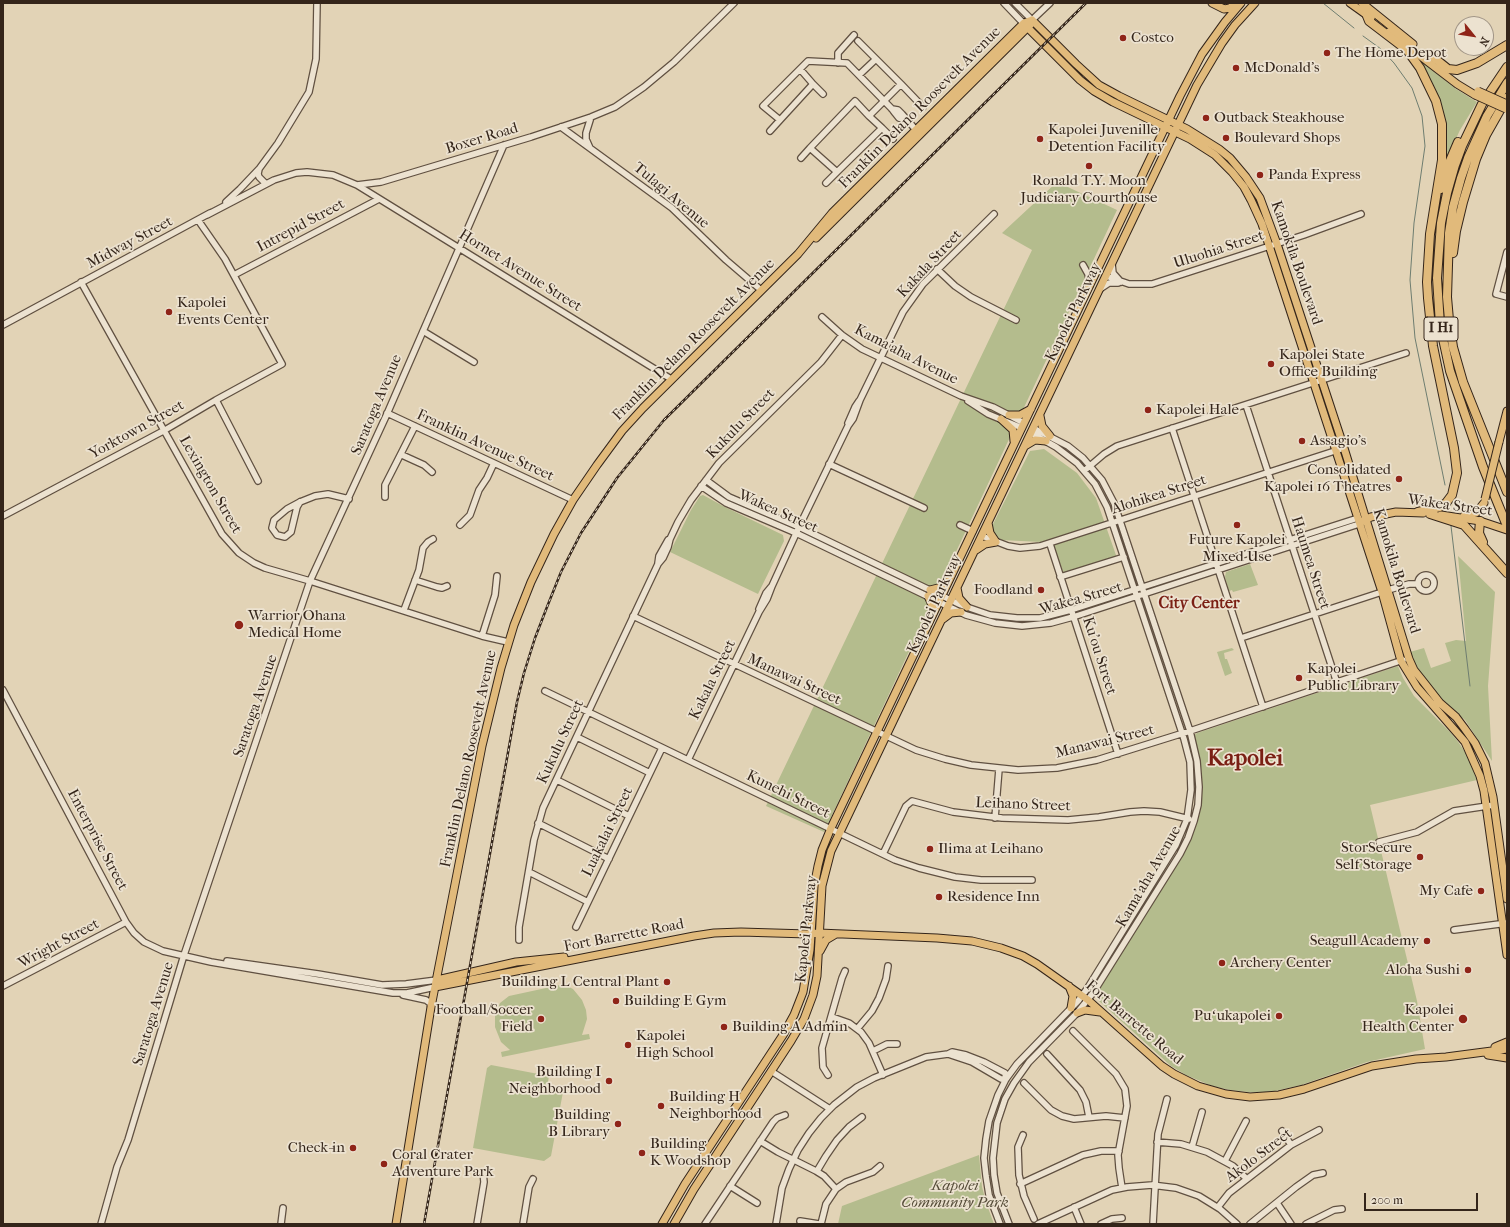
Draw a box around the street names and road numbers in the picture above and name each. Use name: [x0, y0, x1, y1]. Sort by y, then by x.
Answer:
street label: Franklin Delano Roosevelt Avenue: [835, 23, 1005, 193]
street label: Boxer Road: [444, 119, 520, 159]
street label: Tulagi Avenue: [629, 159, 713, 233]
street label: Intrepid Street: [254, 195, 348, 257]
street label: Kamokila Boulevard: [1266, 199, 1326, 327]
street label: Midway Street: [84, 213, 176, 273]
street label: Hornet Avenue Street: [455, 226, 585, 316]
street label: Kakala Street: [894, 226, 966, 302]
street label: Uluohia Street: [1171, 227, 1267, 273]
street label: Franklin Delano Roosevelt Avenue: [609, 255, 779, 425]
street label: Kapolei Parkway: [1042, 259, 1106, 365]
road number: I H1: [1424, 317, 1458, 341]
street label: Kama'aha Avenue: [851, 321, 961, 389]
street label: Saratoga Avenue: [348, 352, 406, 458]
street label: Kukulu Street: [703, 385, 779, 463]
street label: Yorktown Street: [86, 397, 188, 463]
street label: Franklin Avenue Street: [413, 406, 557, 486]
street label: Lexington Street: [175, 433, 245, 537]
street label: Alohikea Street: [1109, 471, 1209, 519]
street label: Wakea Street: [735, 486, 821, 538]
street label: Wakea Street: [1407, 491, 1493, 521]
street label: Kamokila Boulevard: [1368, 506, 1424, 636]
street label: Haumea Street: [1286, 514, 1334, 612]
street label: Kapolei Parkway: [904, 551, 966, 657]
street label: Wakea Street: [1038, 579, 1124, 619]
street label: Ku'ou Street: [1078, 615, 1120, 697]
street label: Kakala Street: [686, 637, 740, 723]
street label: Franklin Delano Roosevelt Avenue: [437, 649, 501, 869]
street label: Manawai Street: [744, 650, 844, 710]
street label: Saratoga Avenue: [230, 652, 282, 760]
street label: Kukulu Street: [534, 697, 588, 787]
street label: Manawai Street: [1054, 721, 1156, 763]
street label: Kunehi Street: [743, 767, 833, 823]
street label: Luakalai Street: [579, 784, 637, 880]
street label: Enterprise Street: [63, 786, 131, 894]
street label: Leihano Street: [975, 794, 1071, 816]
street label: Kama'aha Avenue: [1113, 823, 1185, 931]
street label: Kapolei Parkway: [792, 874, 822, 984]
street label: Wright Street: [15, 915, 103, 973]
street label: Fort Barrette Road: [562, 916, 686, 956]
street label: Saratoga Avenue: [130, 960, 178, 1068]
street label: Fort Barrette Road: [1081, 977, 1187, 1069]
street label: Akolo Street: [1222, 1125, 1296, 1187]

